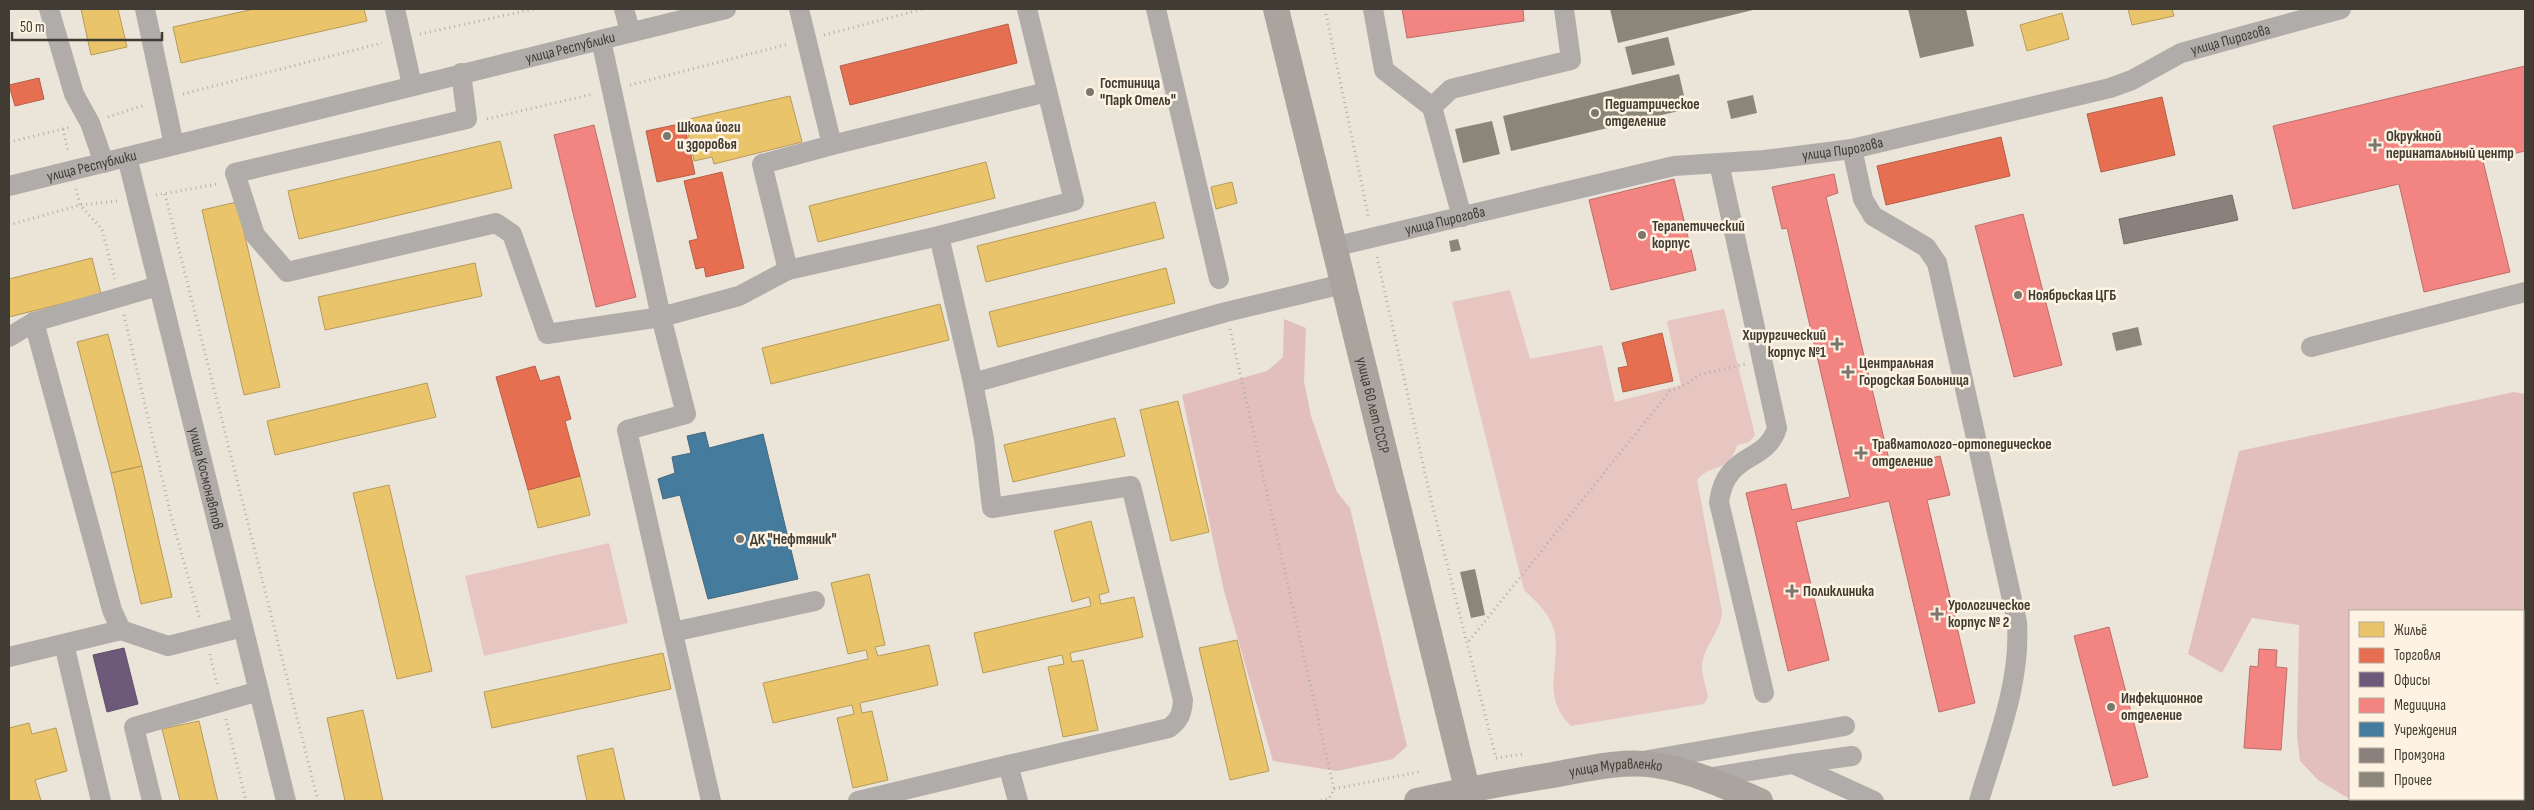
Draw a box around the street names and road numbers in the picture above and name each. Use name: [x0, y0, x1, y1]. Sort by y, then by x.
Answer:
street label: улица Пирогова: [2188, 20, 2273, 60]
street label: улица Республики: [523, 28, 617, 68]
street label: улица Пирогова: [1801, 133, 1885, 165]
street label: улица Республики: [45, 146, 138, 186]
street label: улица Пирогова: [1403, 202, 1487, 240]
street label: улица 60 лет СССР: [1352, 355, 1394, 456]
street label: улица Космонавтов: [184, 425, 228, 532]
street label: улица Муравленко: [1567, 755, 1664, 782]

